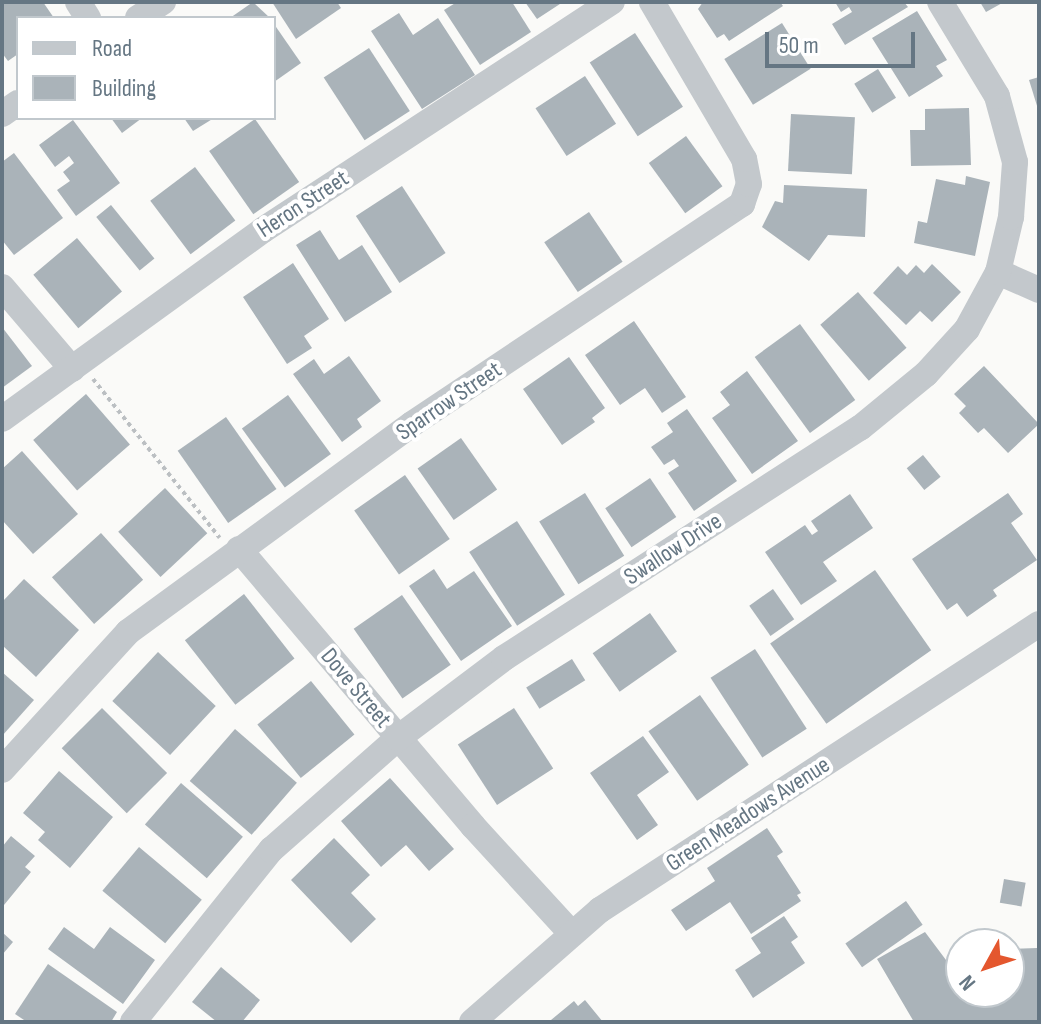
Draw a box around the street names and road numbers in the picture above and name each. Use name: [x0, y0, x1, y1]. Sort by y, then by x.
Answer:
street label: Heron Street: [252, 164, 354, 244]
street label: Sparrow Street: [391, 355, 507, 447]
street label: Swallow Drive: [619, 507, 727, 591]
street label: Dove Street: [315, 642, 397, 734]
street label: Green Meadows Avenue: [661, 750, 835, 878]

